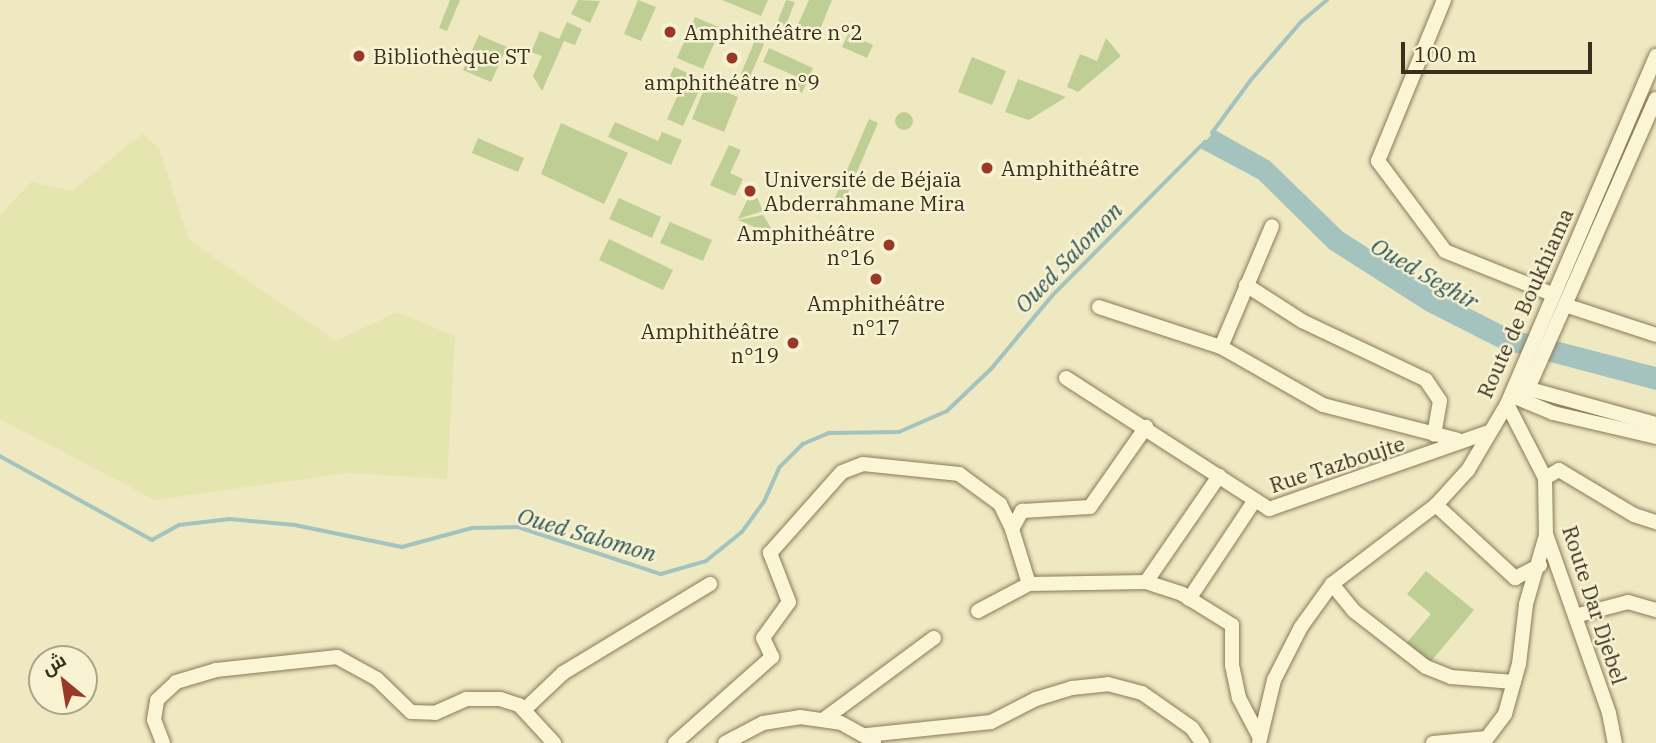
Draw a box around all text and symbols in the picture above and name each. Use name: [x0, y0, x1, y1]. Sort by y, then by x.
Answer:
place label: Amphithéâtre n°2: [684, 19, 863, 45]
marker: Amphithéâtre n°2: [662, 24, 678, 40]
scale bar: [1404, 28, 1595, 72]
text: 100 m: [1414, 40, 1477, 68]
place label: Bibliothèque ST: [373, 43, 530, 69]
marker: Bibliothèque ST: [351, 48, 367, 64]
marker: amphithéâtre n°9: [724, 50, 740, 66]
place label: amphithéâtre n°9: [644, 69, 820, 95]
place label: Amphithéâtre: [1001, 155, 1139, 181]
marker: Amphithéâtre: [979, 160, 995, 176]
place label: Université de Béjaïa Abderrahmane Mira: [764, 166, 965, 216]
marker: Université de Béjaïa Abderrahmane Mira: [742, 183, 758, 199]
water label: Oued Salomon: [1008, 196, 1128, 318]
street label: Route de Boukhiama: [1472, 204, 1578, 402]
place label: Amphithéâtre n°16: [737, 220, 875, 270]
water label: Oued Seghir: [1366, 231, 1484, 315]
marker: Amphithéâtre n°16: [881, 237, 897, 253]
marker: Amphithéâtre n°17: [868, 271, 884, 287]
place label: Amphithéâtre n°17: [807, 290, 945, 340]
place label: Amphithéâtre n°19: [641, 318, 779, 368]
marker: Amphithéâtre n°19: [785, 335, 801, 351]
street label: Rue Tazboujte: [1266, 430, 1408, 498]
water label: Oued Salomon: [514, 501, 660, 567]
street label: Route Dar Djebel: [1557, 522, 1633, 688]
north arrow: [28, 645, 98, 715]
text: ش: [37, 647, 70, 680]

